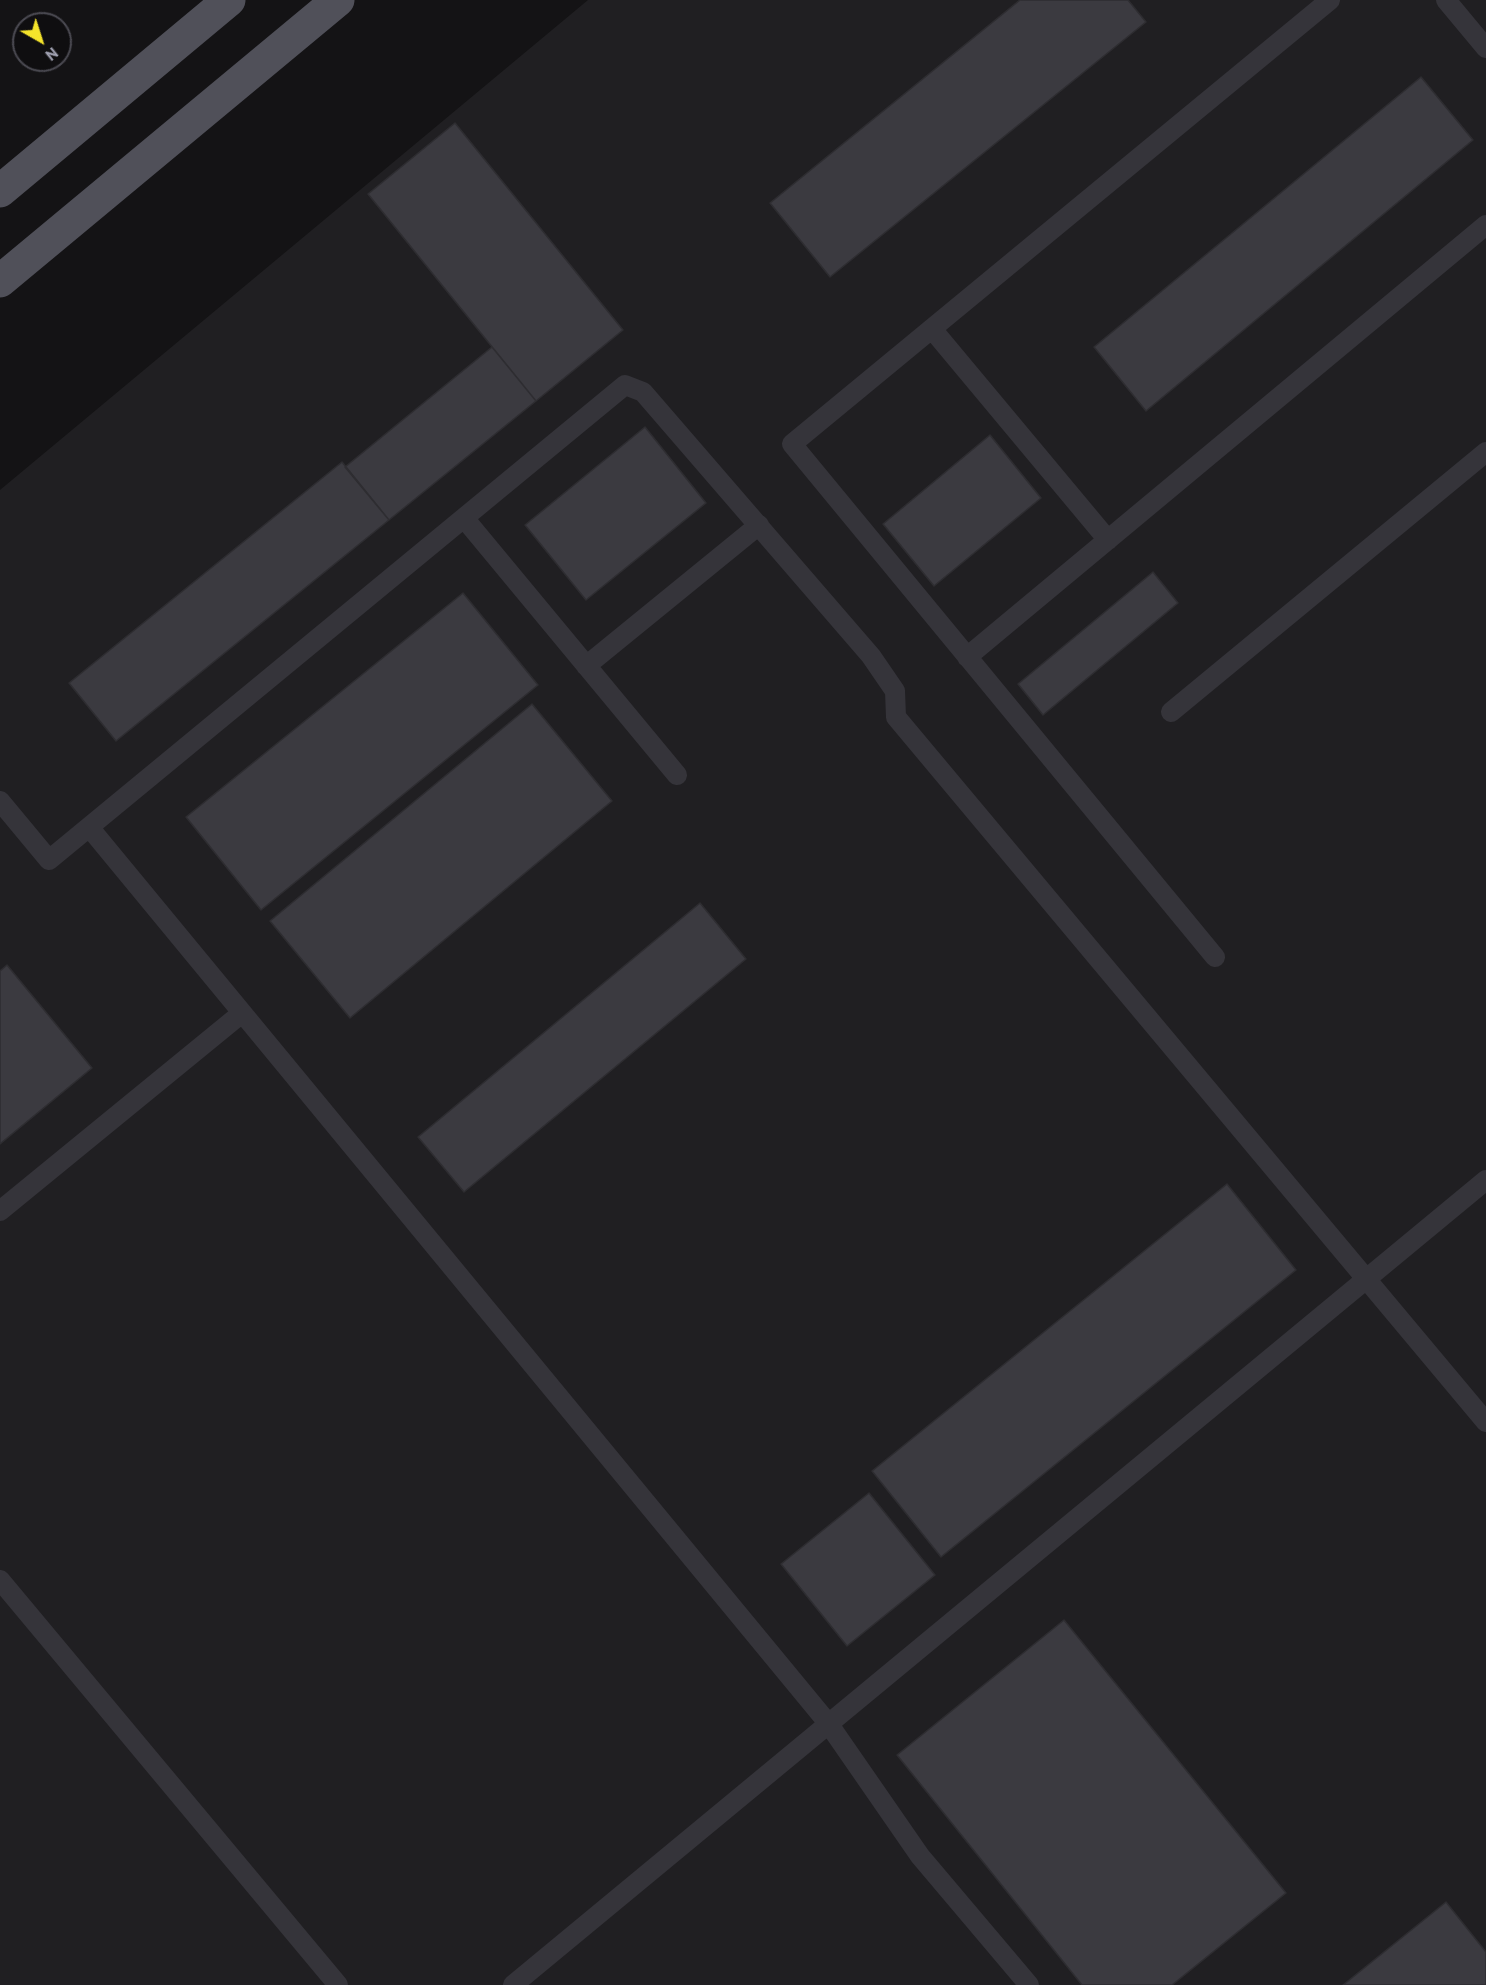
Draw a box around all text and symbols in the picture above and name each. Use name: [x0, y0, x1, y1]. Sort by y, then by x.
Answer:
north arrow: [12, 12, 72, 72]
text: N: [42, 43, 62, 66]

